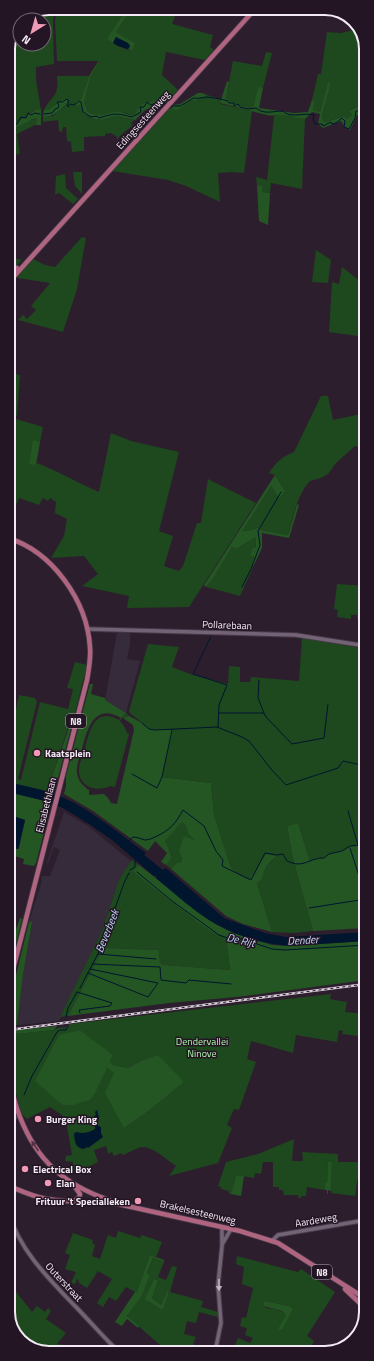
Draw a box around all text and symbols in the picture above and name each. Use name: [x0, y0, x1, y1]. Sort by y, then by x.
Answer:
north arrow: [12, 12, 52, 52]
text: N: [18, 31, 34, 49]
street label: Edingsesteenweg: [113, 87, 173, 153]
street label: Pollarebaan: [202, 617, 252, 633]
road number: N8: [66, 714, 86, 728]
place label: Kaatsplein: [45, 746, 91, 761]
marker: Kaatsplein: [32, 748, 42, 758]
street label: Elisabethlaan: [32, 776, 60, 834]
water label: Beverbeek: [91, 906, 123, 955]
water label: De Rijt: [225, 929, 258, 951]
water label: Dender: [287, 931, 321, 949]
park label: Dendervallei Ninove: [176, 1034, 228, 1061]
place label: Burger King: [46, 1112, 98, 1127]
marker: Burger King: [33, 1114, 43, 1124]
one-way arrow: [32, 1141, 39, 1152]
place label: Electrical Box: [33, 1162, 92, 1177]
marker: Electrical Box: [20, 1164, 30, 1174]
place label: Elan: [56, 1176, 75, 1191]
marker: Elan: [43, 1178, 53, 1188]
place label: Frituur 't Specialleken: [35, 1194, 130, 1209]
marker: Frituur 't Specialleken: [133, 1196, 143, 1206]
street label: Brakelsesteenweg: [158, 1196, 238, 1228]
street label: Aardeweg: [294, 1209, 338, 1231]
street label: Outerstraat: [42, 1259, 87, 1305]
road number: N8: [312, 1265, 332, 1279]
one-way arrow: [216, 1279, 222, 1292]

